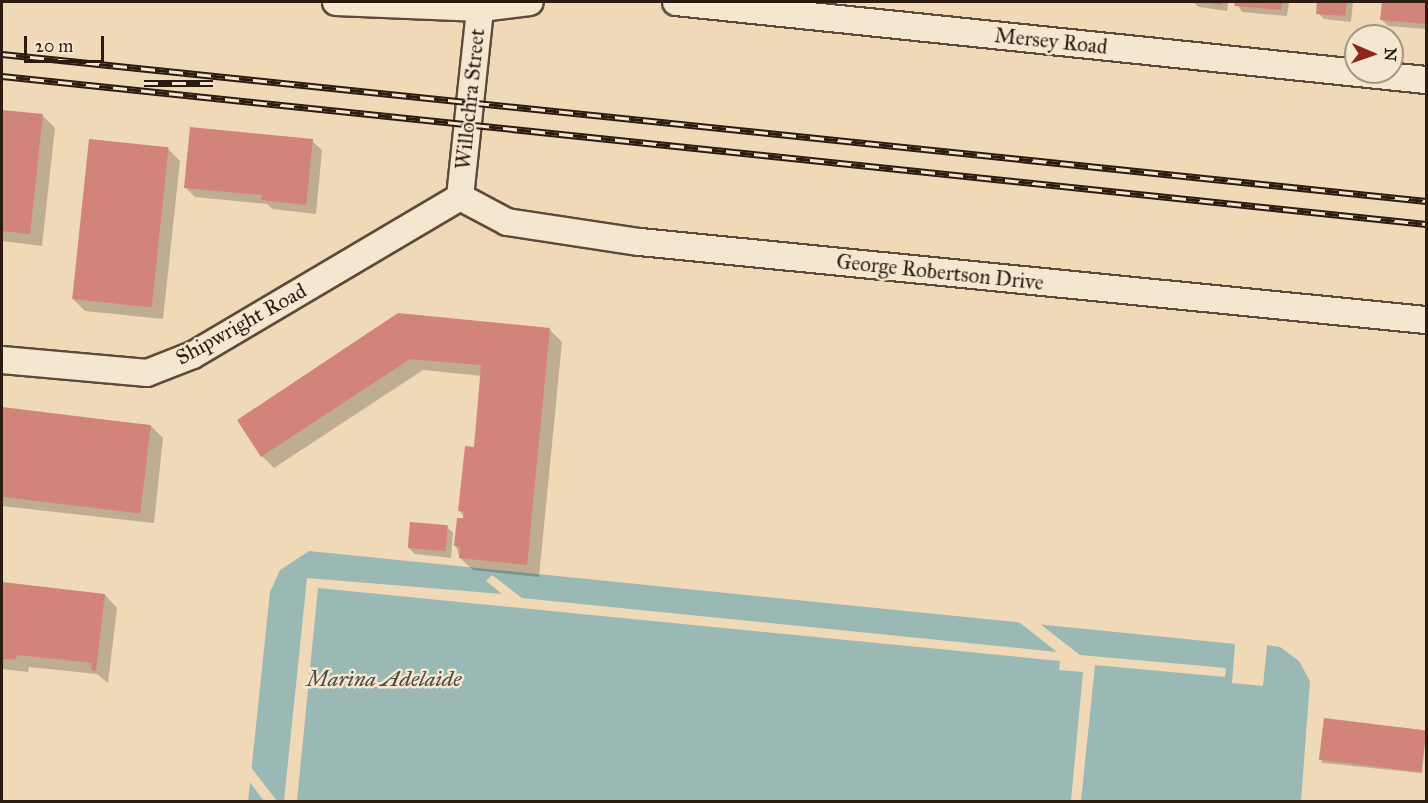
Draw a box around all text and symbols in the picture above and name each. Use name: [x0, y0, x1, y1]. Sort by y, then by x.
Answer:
street label: Mersey Road: [993, 23, 1109, 59]
scale bar: [27, 24, 106, 62]
north arrow: [1344, 24, 1404, 84]
street label: Willochra Street: [450, 27, 490, 171]
text: 20 m: [35, 35, 73, 57]
text: N: [1381, 47, 1400, 62]
street label: George Robertson Drive: [835, 249, 1045, 295]
street label: Shipwright Road: [171, 278, 311, 370]
water label: Marina Adelaide: [306, 666, 462, 692]

